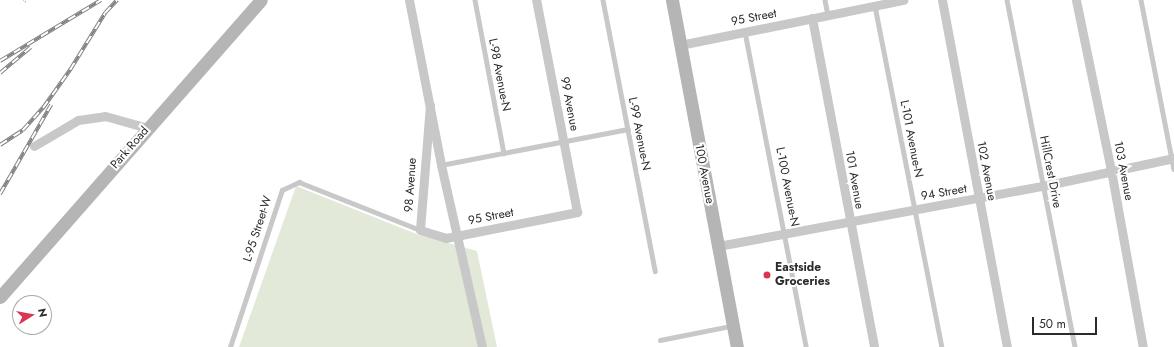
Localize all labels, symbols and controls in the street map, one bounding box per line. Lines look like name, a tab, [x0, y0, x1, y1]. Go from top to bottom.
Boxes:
street label: 95 Street	[730, 7, 778, 29]
street label: L-98 Avenue-N	[485, 37, 513, 113]
street label: 99 Avenue	[557, 76, 581, 132]
street label: L-99 Avenue-N	[625, 96, 653, 172]
street label: L-101 Avenue-N	[896, 99, 926, 179]
street label: Park Road	[108, 124, 152, 172]
street label: HillCrest Drive	[1036, 135, 1064, 209]
street label: 102 Avenue	[973, 140, 999, 202]
street label: 103 Avenue	[1110, 140, 1136, 202]
street label: 100 Avenue	[691, 143, 717, 205]
street label: L-100 Avenue-N	[772, 146, 802, 228]
street label: 101 Avenue	[842, 150, 866, 210]
street label: 98 Avenue	[402, 157, 420, 213]
street label: 94 Street	[920, 182, 968, 204]
street label: L-95 Street-W	[241, 194, 275, 264]
street label: 95 Street	[467, 206, 515, 228]
place label: Eastside Groceries	[775, 261, 830, 289]
marker: Eastside Groceries	[762, 270, 772, 280]
north arrow	[12, 295, 52, 335]
text: N	[34, 307, 51, 319]
scale bar	[1034, 309, 1099, 335]
text: 50 m	[1039, 315, 1066, 333]

